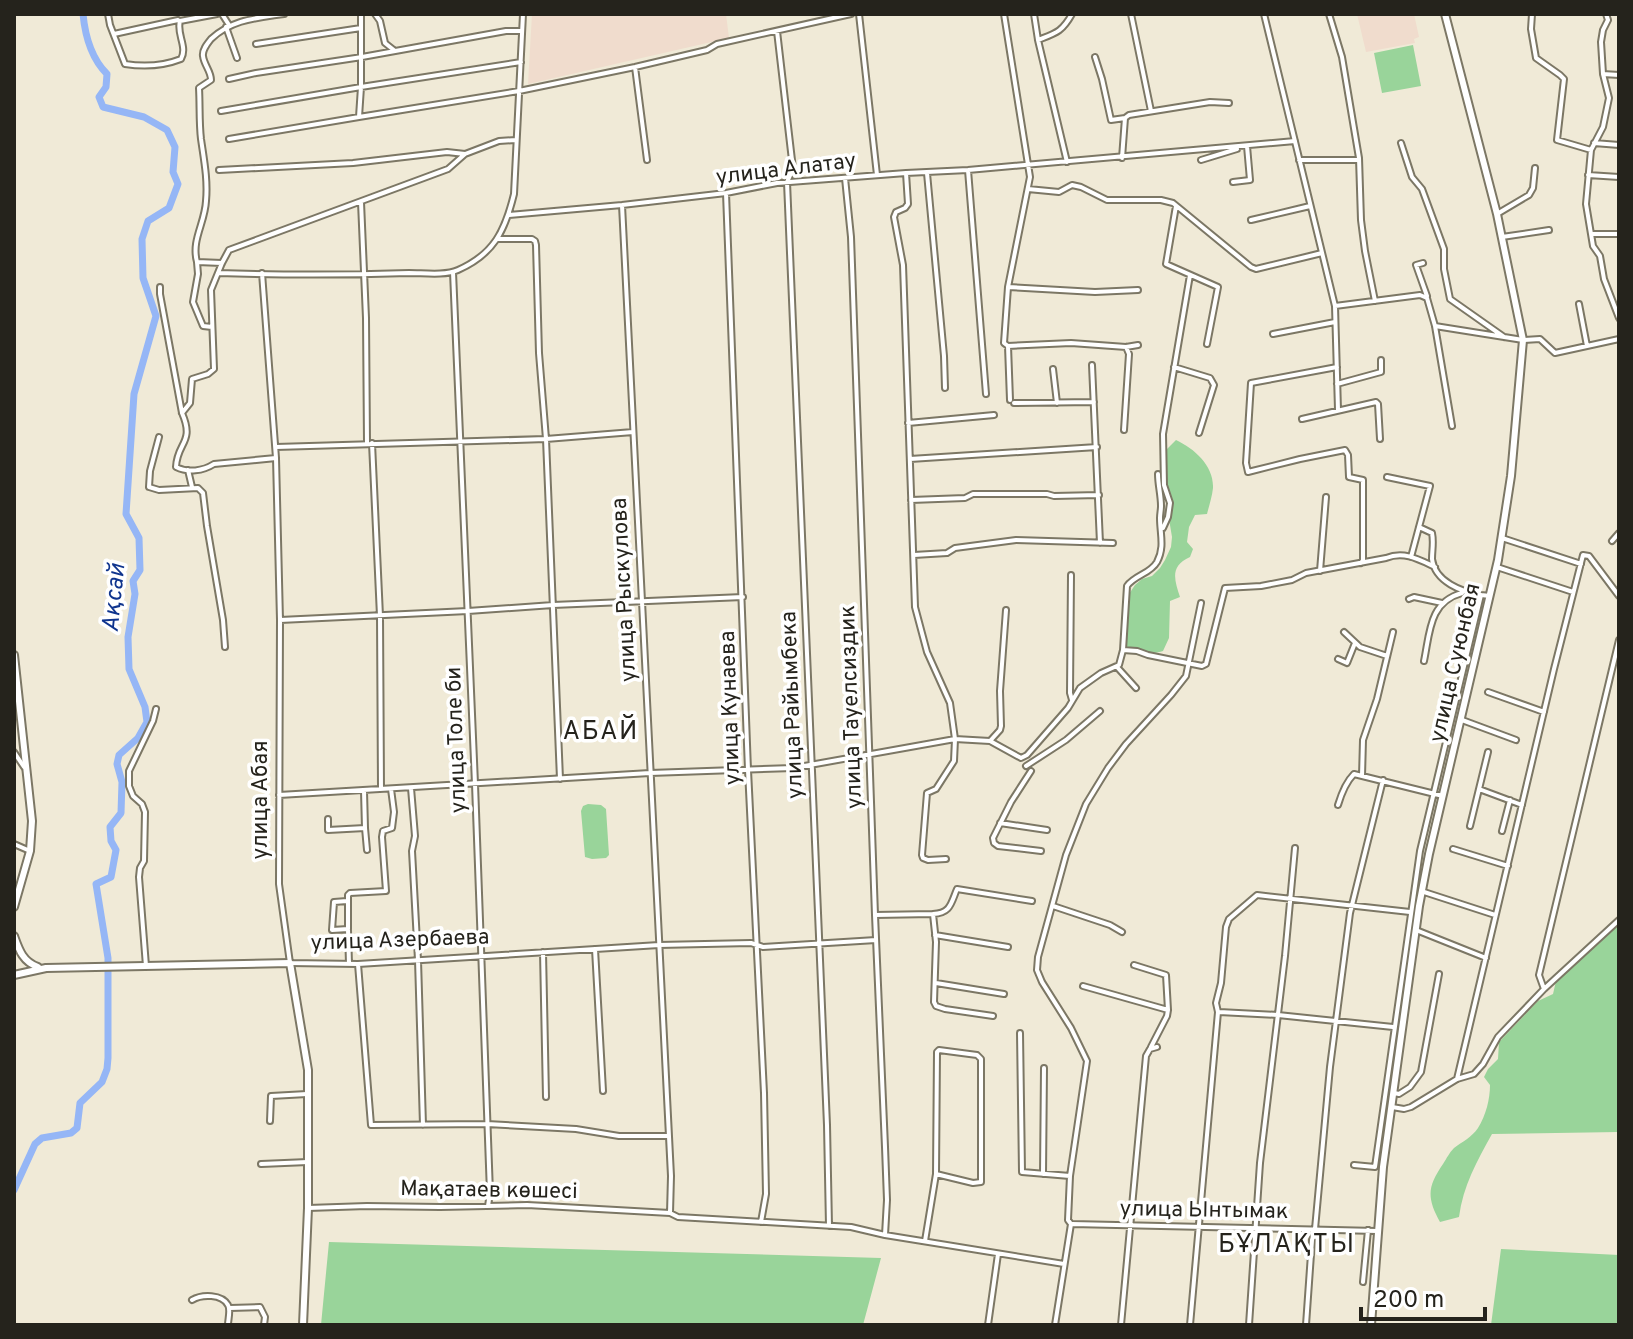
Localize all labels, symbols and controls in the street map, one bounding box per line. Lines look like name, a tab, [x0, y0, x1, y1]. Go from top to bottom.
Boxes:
street label: улица Алатау	[714, 148, 858, 192]
street label: улица Рыскулова	[607, 497, 643, 683]
water label: Ақсай	[97, 561, 134, 634]
street label: улица Суюнбая	[1425, 581, 1487, 745]
street label: улица Тауелсиздик	[835, 605, 869, 809]
street label: улица Райымбека	[776, 611, 810, 799]
street label: улица Кунаева	[715, 630, 747, 786]
street label: улица Толе би	[441, 666, 473, 814]
district label: АБАЙ	[563, 714, 639, 749]
street label: улица Абая	[248, 741, 275, 859]
street label: улица Азербаева	[310, 924, 490, 958]
street label: Мақатаев көшесі	[400, 1176, 578, 1206]
street label: улица Ынтымак	[1119, 1196, 1289, 1226]
district label: БҰЛАҚТЫ	[1218, 1229, 1356, 1262]
scale bar	[1361, 1271, 1485, 1321]
text: 200 m	[1373, 1286, 1444, 1316]

